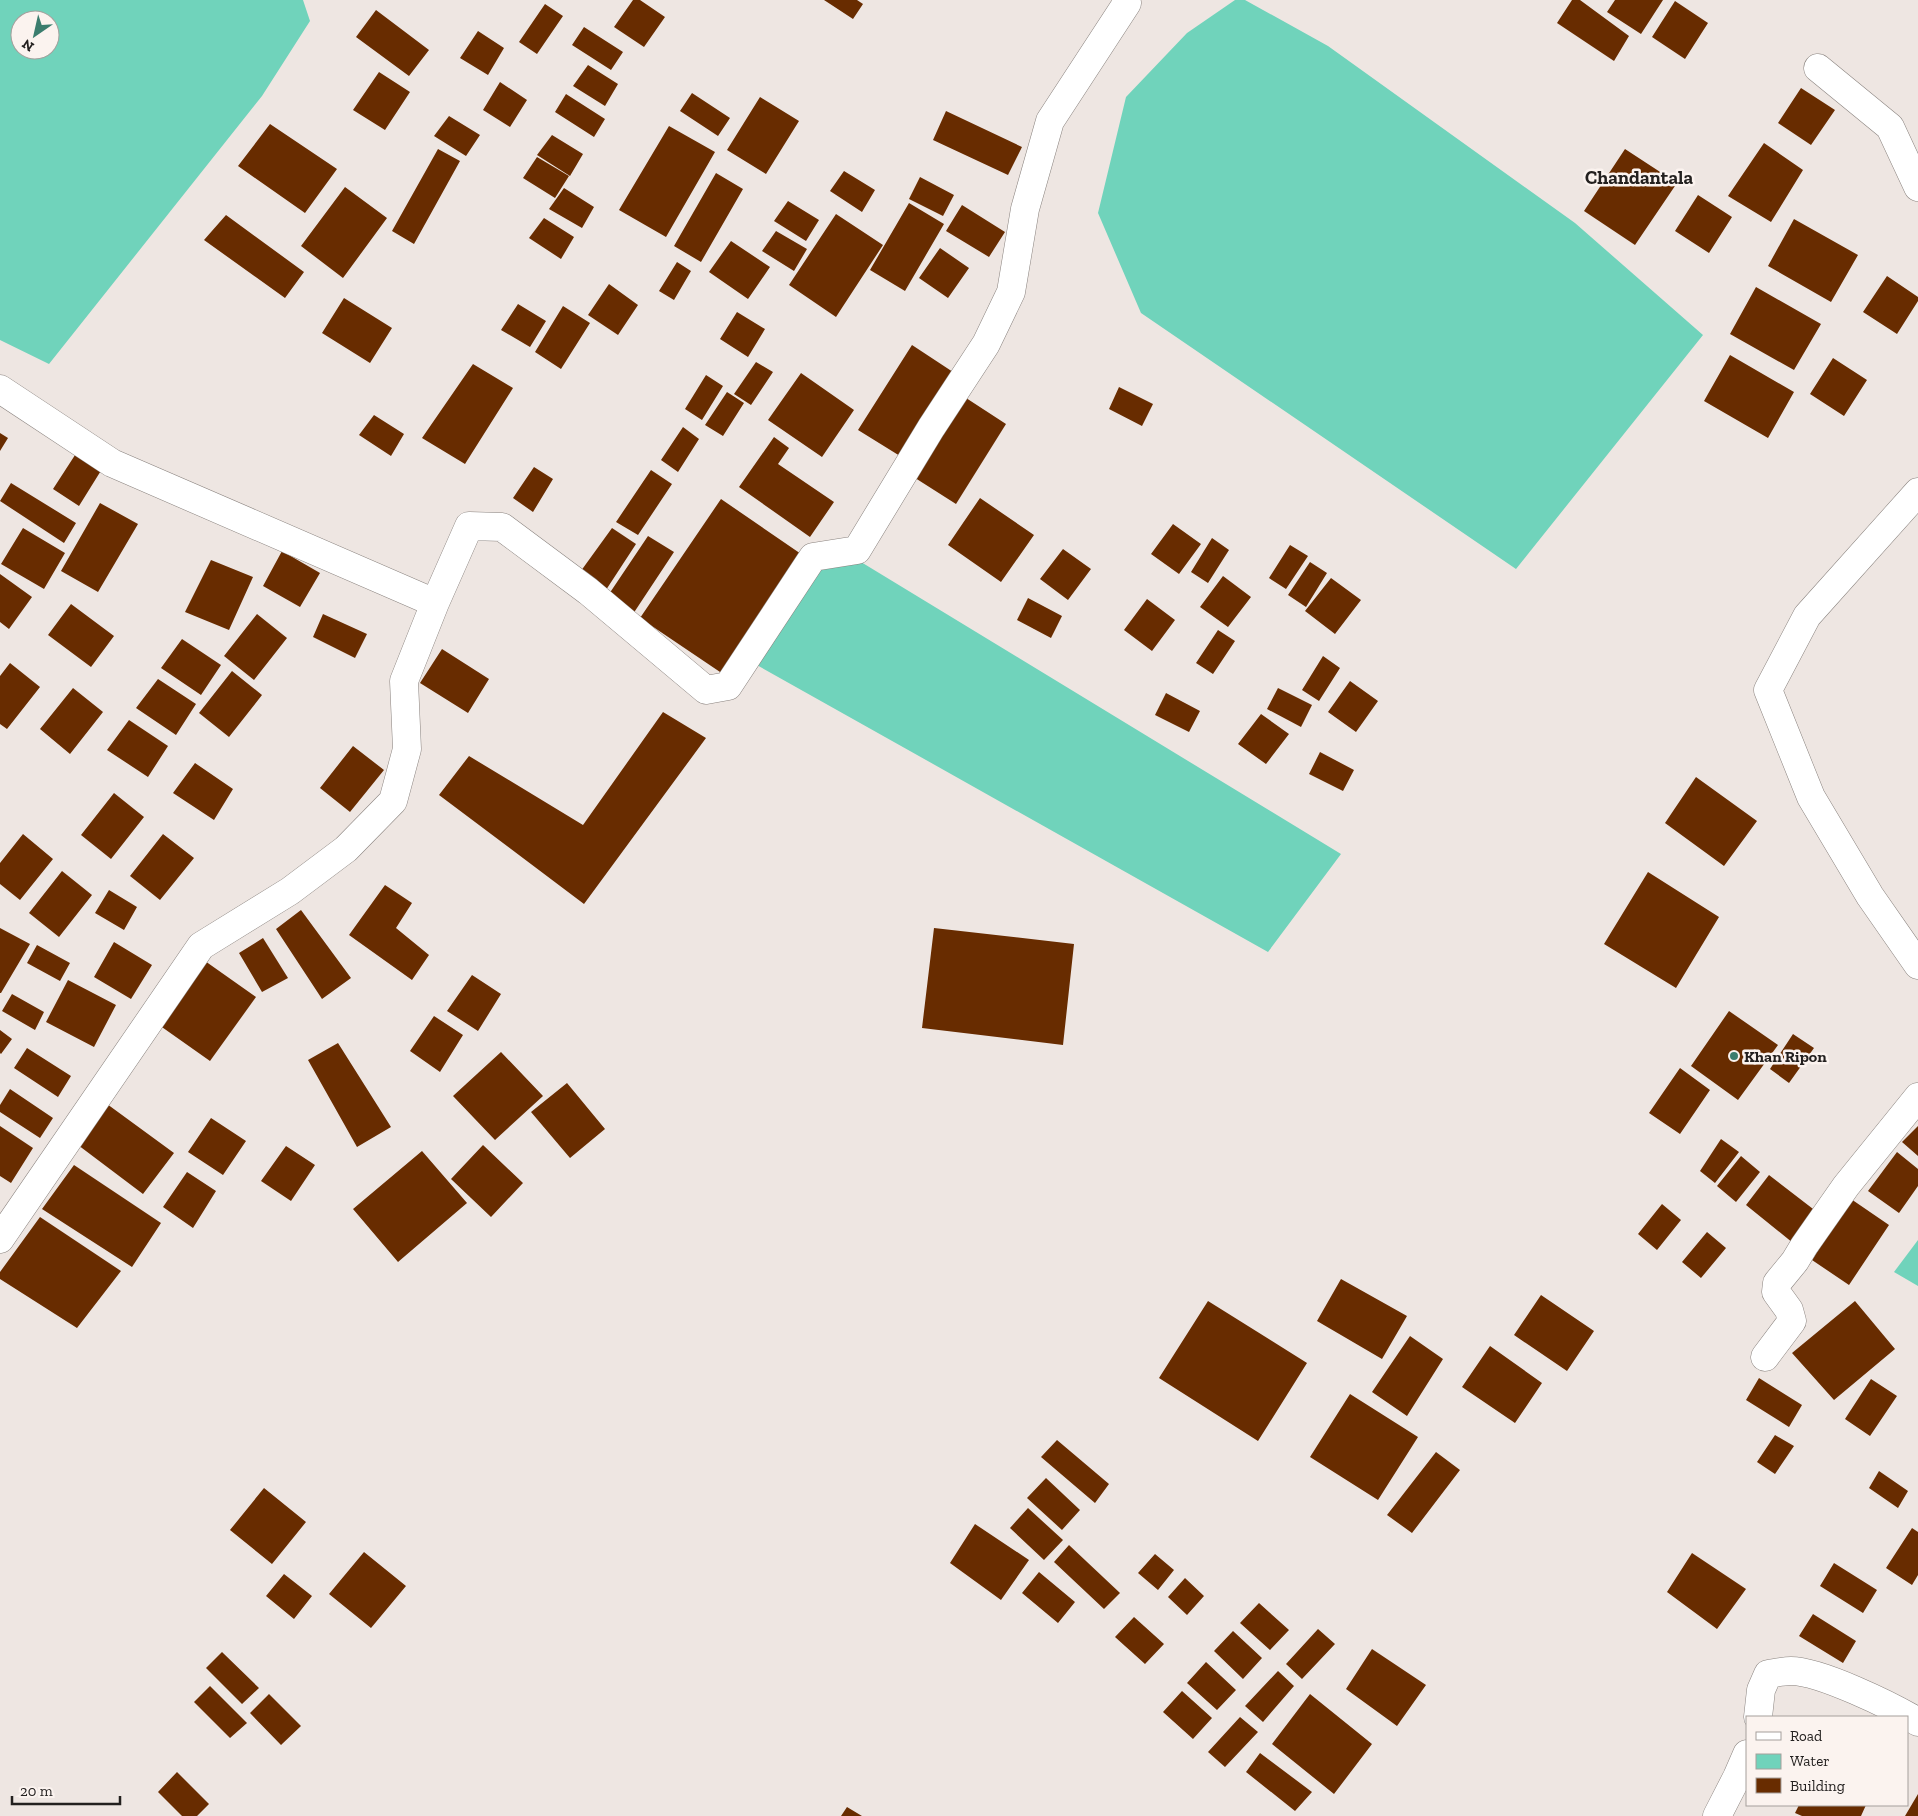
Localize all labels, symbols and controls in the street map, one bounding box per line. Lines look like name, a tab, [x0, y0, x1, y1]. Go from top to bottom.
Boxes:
north arrow	[10, 10, 60, 60]
text: N	[19, 35, 37, 55]
district label: Chandantala	[1585, 166, 1693, 189]
place label: Khan Ripon	[1744, 1047, 1827, 1066]
marker: Khan Ripon	[1728, 1050, 1740, 1062]
legend	[1746, 1716, 1908, 1806]
text: Road	[1790, 1727, 1823, 1745]
text: Water	[1790, 1752, 1830, 1770]
scale bar	[12, 1774, 120, 1806]
text: Building	[1790, 1777, 1845, 1795]
text: 20 m	[20, 1782, 53, 1800]

